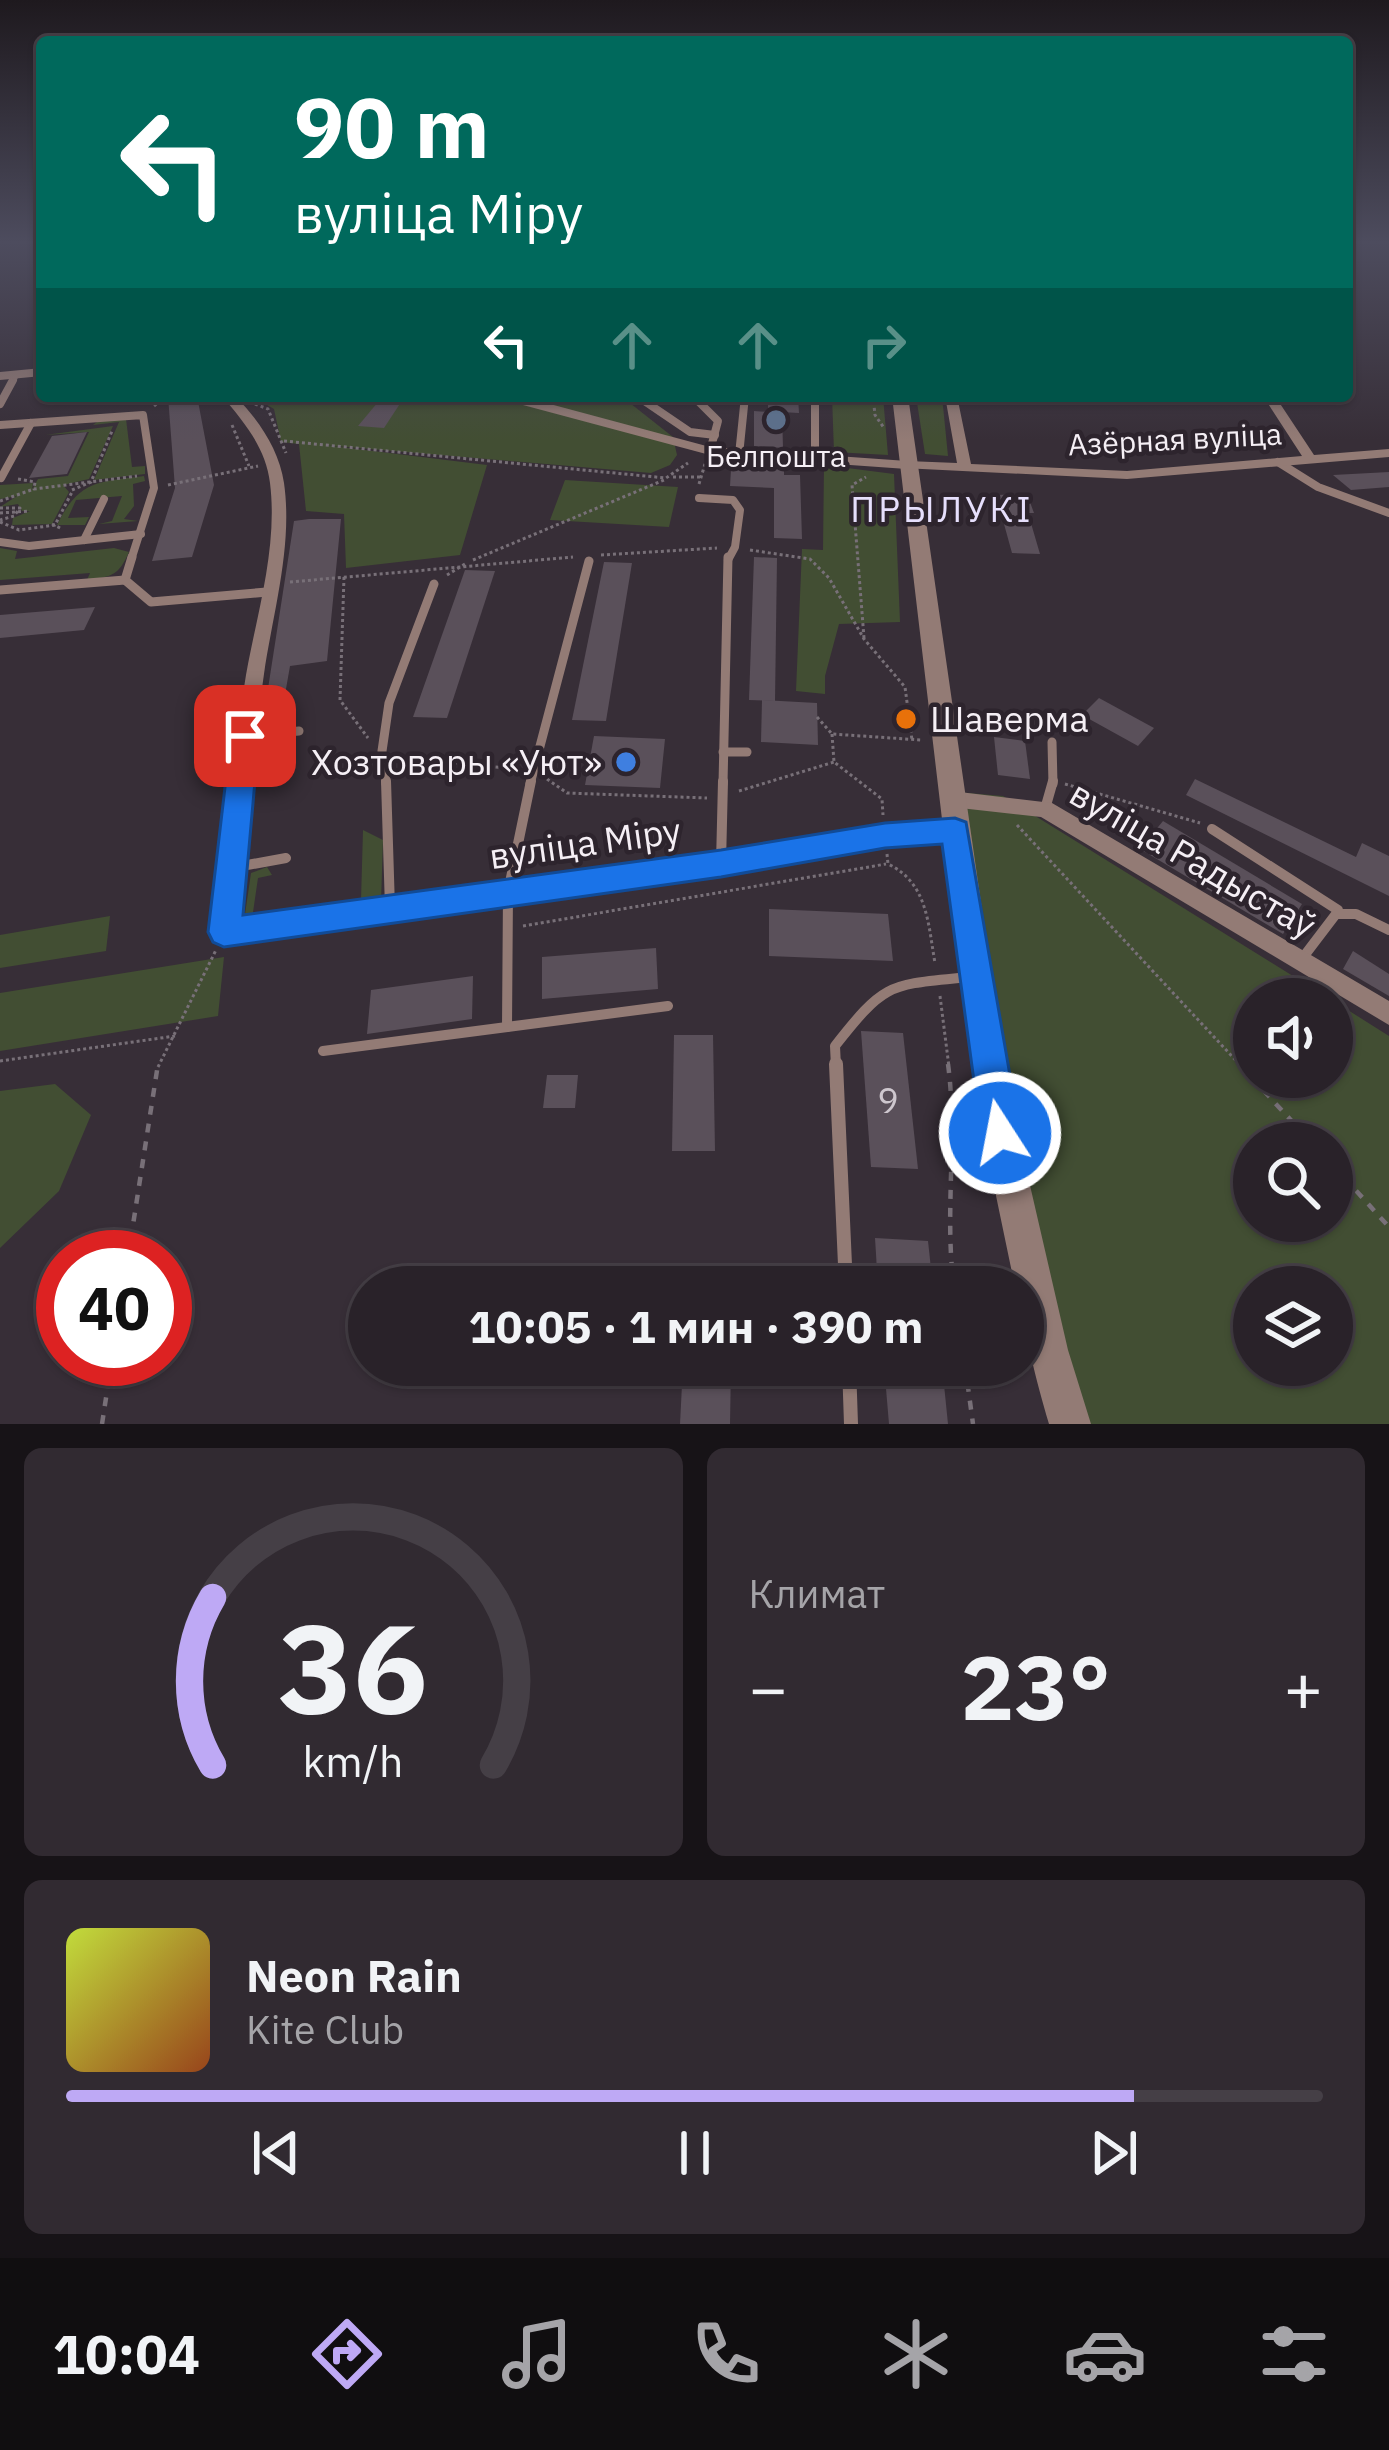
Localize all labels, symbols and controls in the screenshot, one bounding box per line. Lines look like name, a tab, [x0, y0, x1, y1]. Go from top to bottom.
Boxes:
text: 90 m	[294, 72, 490, 181]
icon: left	[96, 84, 252, 240]
text: вуліца Міру	[294, 178, 583, 248]
icon: left	[473, 312, 539, 378]
icon: ahead	[599, 312, 665, 378]
icon: ahead	[725, 312, 791, 378]
icon: right	[851, 312, 917, 378]
marker: Белпошта	[763, 407, 789, 433]
street label: Азёрная вуліца	[1067, 413, 1283, 464]
place label: Белпошта	[706, 436, 846, 475]
district label: ПРЫЛУКІ	[850, 485, 1034, 532]
pin	[194, 685, 296, 787]
place label: Шаверма	[930, 695, 1089, 742]
icon: arrive	[212, 703, 278, 769]
marker: Шаверма	[893, 706, 919, 732]
place label: Хозтовары «Уют»	[311, 738, 602, 785]
marker: Хозтовары «Уют»	[613, 749, 639, 775]
street label: вуліца Радыстаў	[1062, 769, 1325, 948]
street label: вуліца Міру	[486, 806, 684, 879]
map controls	[1233, 978, 1353, 1386]
button: sound	[1233, 978, 1353, 1098]
position arrow	[937, 1070, 1063, 1196]
house number: 9	[877, 1076, 899, 1123]
button: search	[1233, 1122, 1353, 1242]
speed limit sign: 40	[36, 1230, 192, 1386]
button: layers	[1233, 1266, 1353, 1386]
text: 10:05 · 1 мин · 390 m	[469, 1297, 923, 1355]
text: Климат	[749, 1568, 885, 1619]
text: 36	[278, 1586, 428, 1748]
text: 23°	[961, 1628, 1111, 1745]
text: −	[749, 1644, 788, 1730]
text: +	[1283, 1644, 1323, 1730]
text: km/h	[303, 1733, 404, 1789]
text: Neon Rain	[246, 1946, 462, 2004]
text: Kite Club	[246, 2004, 404, 2055]
icon: previous	[243, 2120, 309, 2186]
icon: pause	[662, 2120, 728, 2186]
icon: next	[1081, 2120, 1147, 2186]
icon: directions	[305, 2312, 389, 2396]
icon: music	[495, 2312, 579, 2396]
icon: phone	[684, 2312, 768, 2396]
icon: climate	[874, 2312, 958, 2396]
icon: car	[1063, 2312, 1147, 2396]
icon: filters	[1252, 2312, 1336, 2396]
text: 10:04	[53, 2319, 200, 2389]

